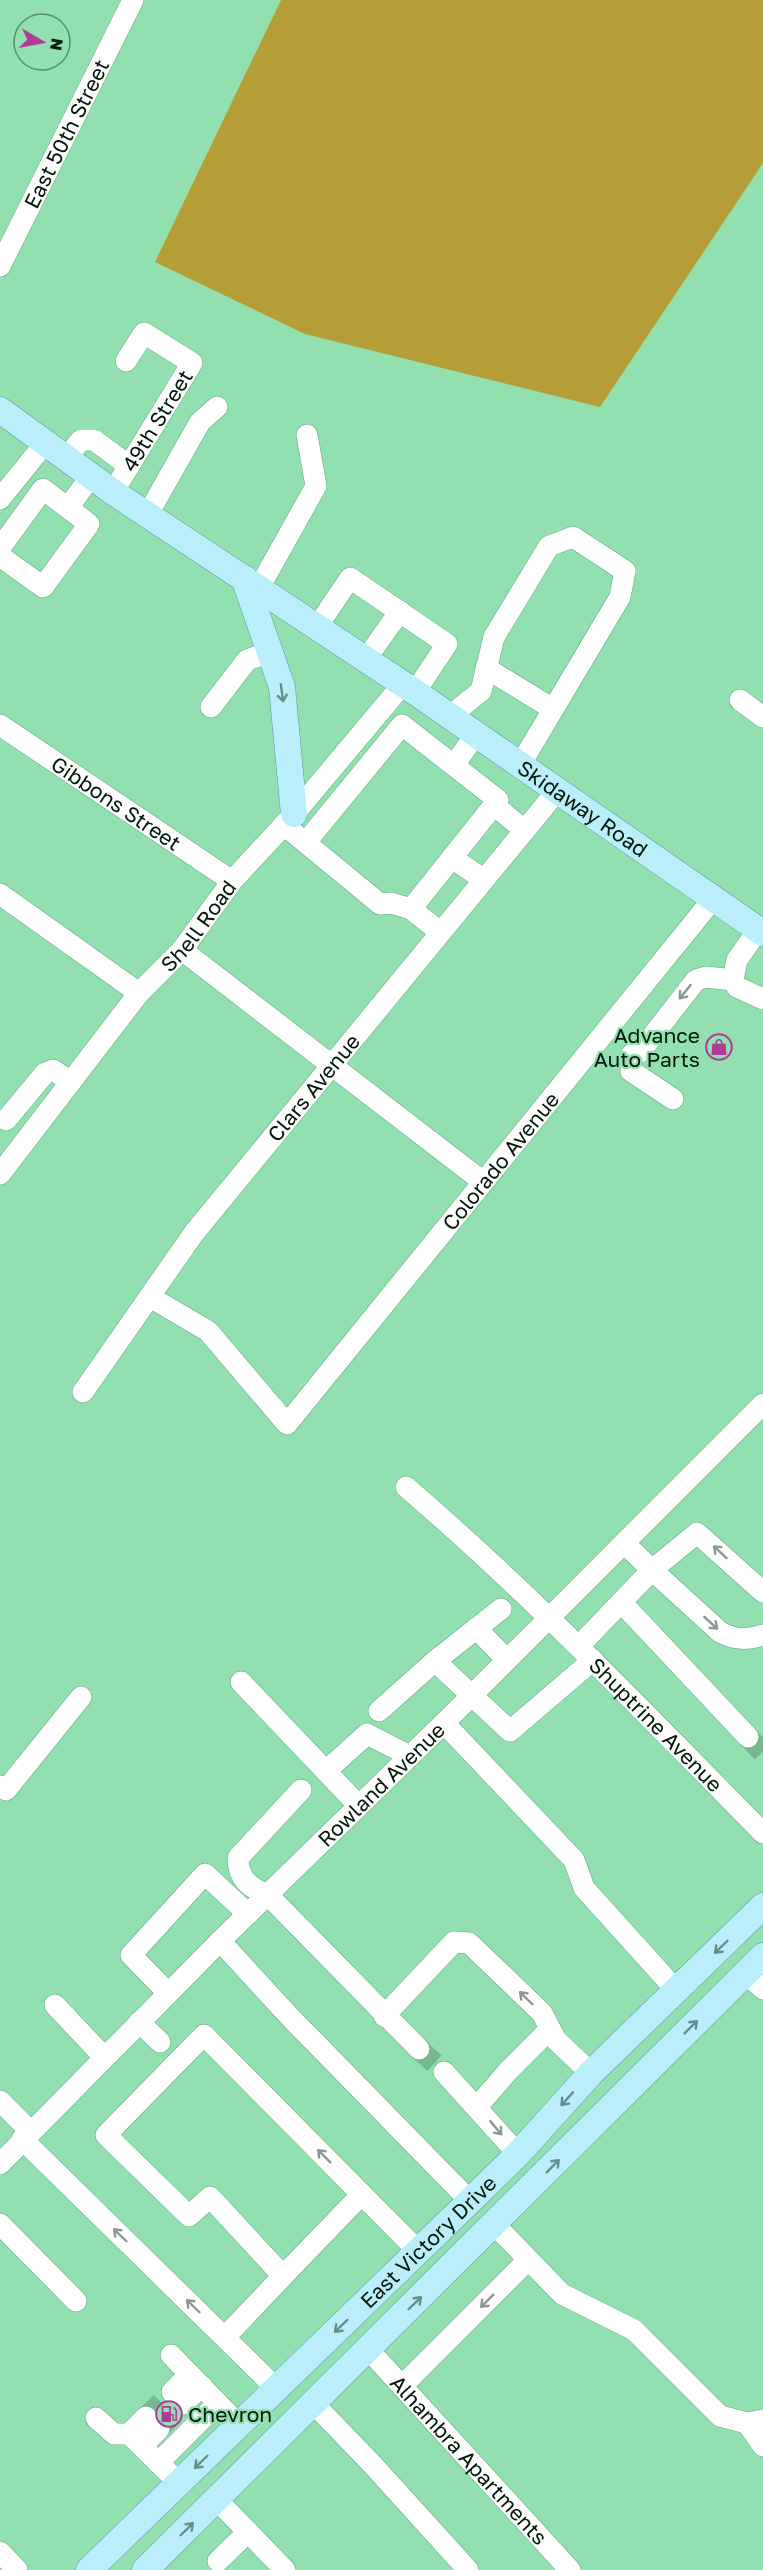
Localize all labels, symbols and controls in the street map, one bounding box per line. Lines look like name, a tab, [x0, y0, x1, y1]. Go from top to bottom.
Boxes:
north arrow	[12, 12, 72, 72]
text: N	[46, 37, 68, 52]
street label: East 50th Street	[18, 55, 114, 212]
street label: 49th Street	[116, 365, 198, 476]
one-way arrow	[277, 683, 288, 703]
street label: Gibbons Street	[47, 750, 186, 856]
street label: Skidaway Road	[513, 754, 653, 862]
street label: Shell Road	[155, 875, 241, 977]
one-way arrow	[679, 984, 692, 1000]
place label: Advance Auto Parts	[594, 1022, 700, 1072]
street label: Clars Avenue	[262, 1029, 365, 1147]
shop icon: Advance Auto Parts	[704, 1032, 734, 1062]
street label: Colorado Avenue	[437, 1086, 564, 1235]
one-way arrow	[713, 1545, 728, 1559]
one-way arrow	[703, 1616, 718, 1630]
street label: Shuptrine Avenue	[584, 1652, 728, 1797]
street label: Rowland Avenue	[312, 1717, 450, 1852]
one-way arrow	[713, 1939, 728, 1954]
one-way arrow	[519, 1990, 534, 2005]
one-way arrow	[683, 2020, 698, 2035]
one-way arrow	[561, 2091, 575, 2106]
one-way arrow	[489, 2120, 502, 2136]
one-way arrow	[317, 2149, 332, 2164]
one-way arrow	[546, 2158, 561, 2173]
street label: East Victory Drive	[355, 2170, 501, 2313]
one-way arrow	[113, 2228, 128, 2242]
one-way arrow	[479, 2294, 494, 2309]
one-way arrow	[407, 2296, 422, 2310]
one-way arrow	[186, 2299, 201, 2314]
one-way arrow	[334, 2319, 349, 2334]
street label: Alhambra Apartments	[385, 2369, 553, 2550]
fuel station icon: Chevron	[154, 2399, 184, 2429]
place label: Chevron	[188, 2401, 272, 2427]
one-way arrow	[193, 2454, 208, 2469]
one-way arrow	[179, 2522, 194, 2536]

